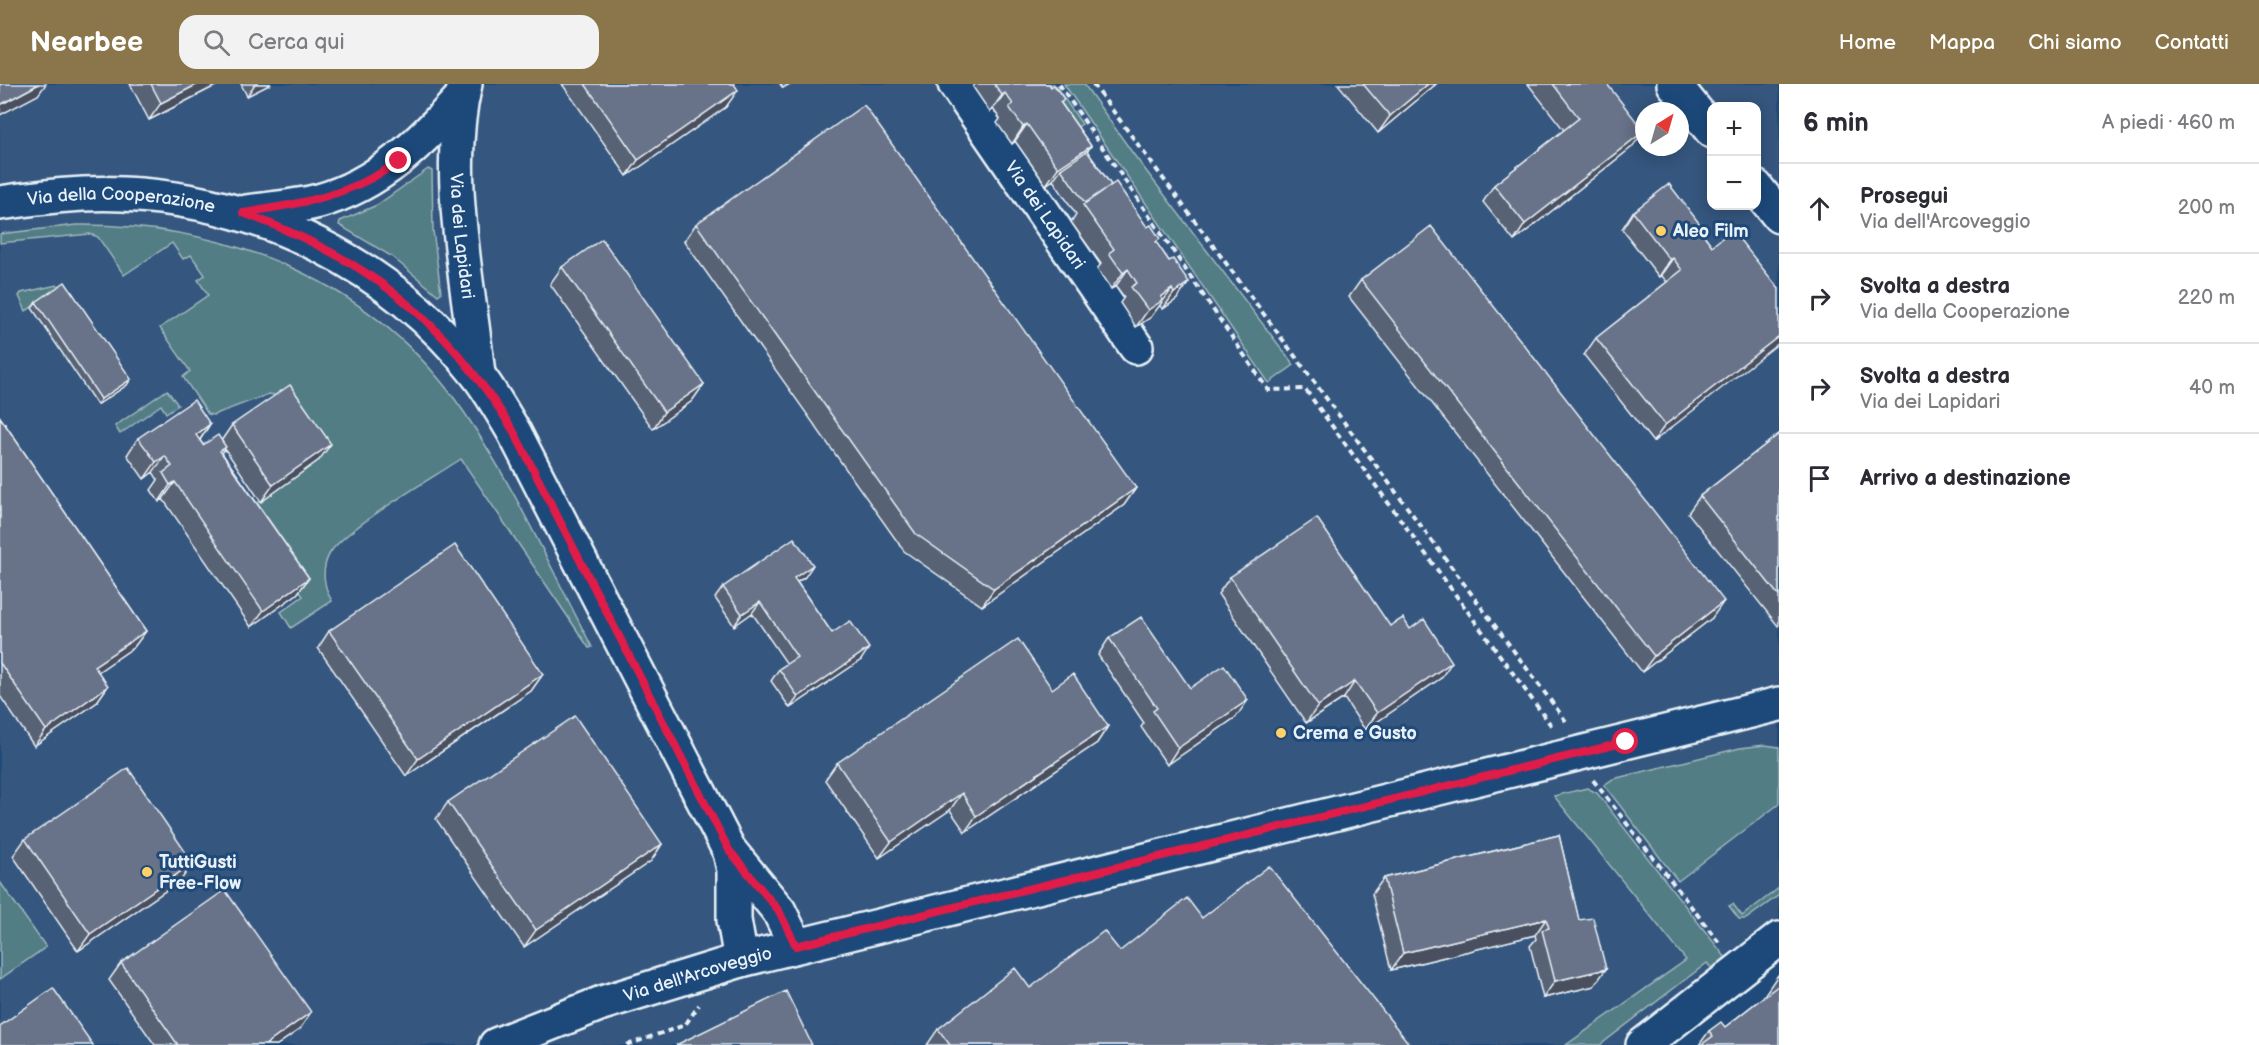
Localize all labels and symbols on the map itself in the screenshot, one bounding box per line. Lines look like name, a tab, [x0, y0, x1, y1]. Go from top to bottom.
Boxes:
north arrow	[1635, 102, 1689, 156]
route end	[385, 147, 411, 173]
street label: Via dei Lapidari	[1000, 157, 1089, 273]
street label: Via dei Lapidari	[445, 173, 478, 300]
street label: Via della Cooperazione	[26, 184, 218, 218]
place label: Aleo Film	[1672, 221, 1749, 242]
marker: Aleo Film	[1654, 224, 1668, 238]
place label: Crema e Gusto	[1293, 723, 1417, 744]
marker: Crema e Gusto	[1274, 726, 1288, 740]
route start	[1612, 728, 1638, 754]
place label: TuttiGusti Free-Flow	[159, 852, 241, 894]
marker: TuttiGusti Free-Flow	[140, 865, 154, 879]
street label: Via dell'Arcoveggio	[621, 943, 774, 1007]

